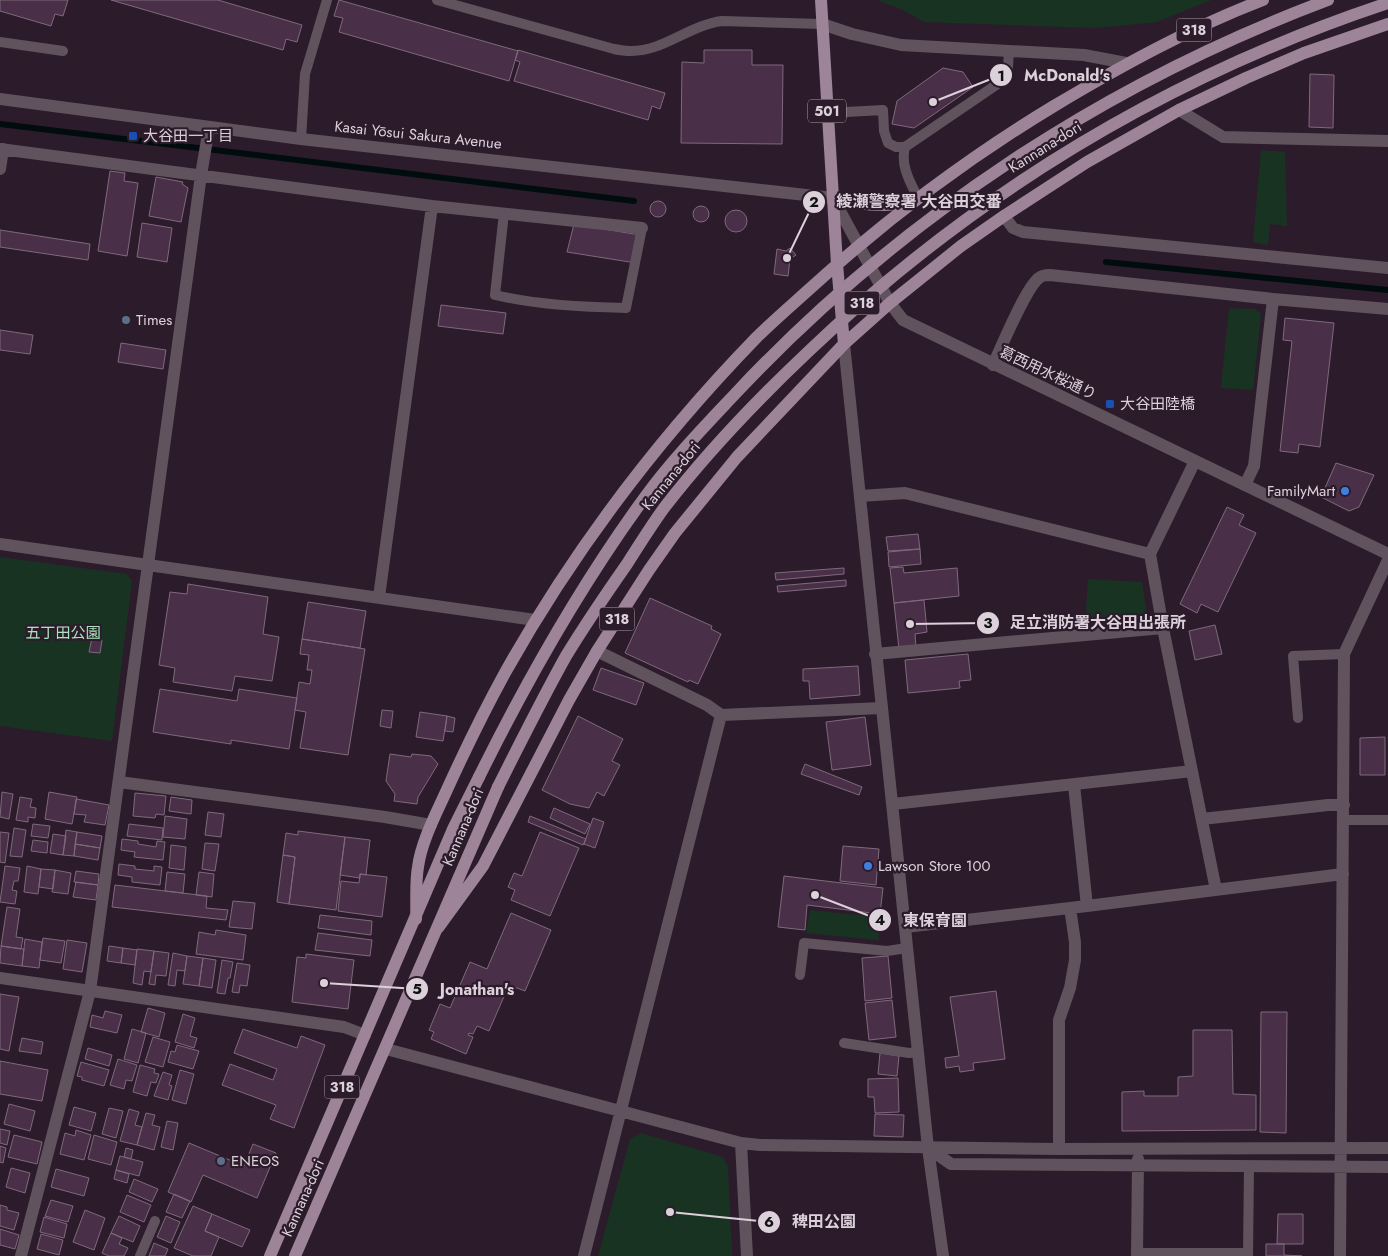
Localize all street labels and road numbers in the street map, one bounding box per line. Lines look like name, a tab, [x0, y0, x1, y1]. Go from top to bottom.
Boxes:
road number: 318	[1176, 18, 1212, 42]
road number: 501	[808, 100, 846, 122]
street label: Kasai Yōsui Sakura Avenue	[333, 115, 503, 155]
street label: Kannana-dori	[1004, 116, 1086, 178]
road number: 318	[844, 292, 880, 314]
street label: 葛西用水桜通り	[996, 341, 1100, 405]
street label: Kannana-dori	[636, 437, 706, 515]
road number: 318	[600, 608, 634, 630]
street label: Kannana-dori	[437, 785, 489, 869]
road number: 318	[324, 1076, 360, 1098]
street label: Kannana-dori	[276, 1156, 330, 1240]

